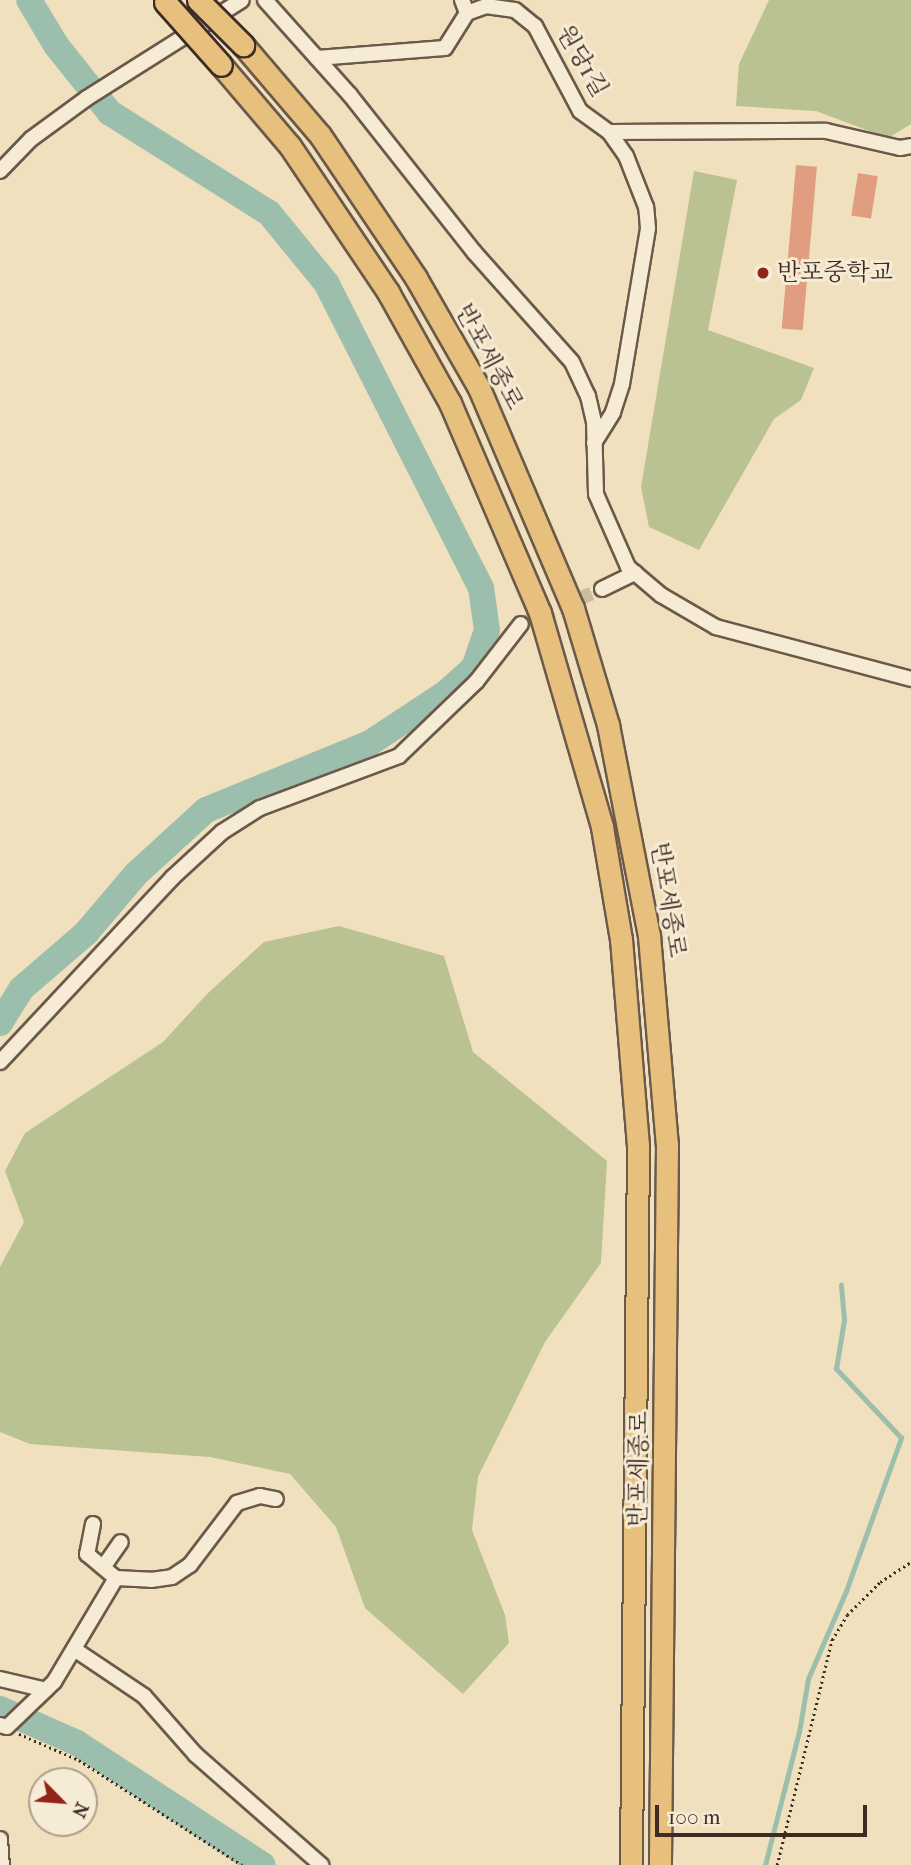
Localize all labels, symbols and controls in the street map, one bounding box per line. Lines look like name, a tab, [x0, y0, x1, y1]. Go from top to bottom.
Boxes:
street label: 원당1길	[550, 20, 614, 102]
place label: 반포중학교	[777, 259, 893, 287]
marker: 반포중학교	[755, 265, 771, 281]
street label: 반포세종로	[449, 299, 529, 415]
street label: 반포세종로	[645, 841, 691, 959]
street label: 반포세종로	[624, 1411, 654, 1527]
north arrow	[28, 1767, 98, 1837]
scale bar	[659, 1792, 871, 1836]
text: N	[67, 1799, 93, 1821]
text: 100 m	[668, 1805, 721, 1829]

